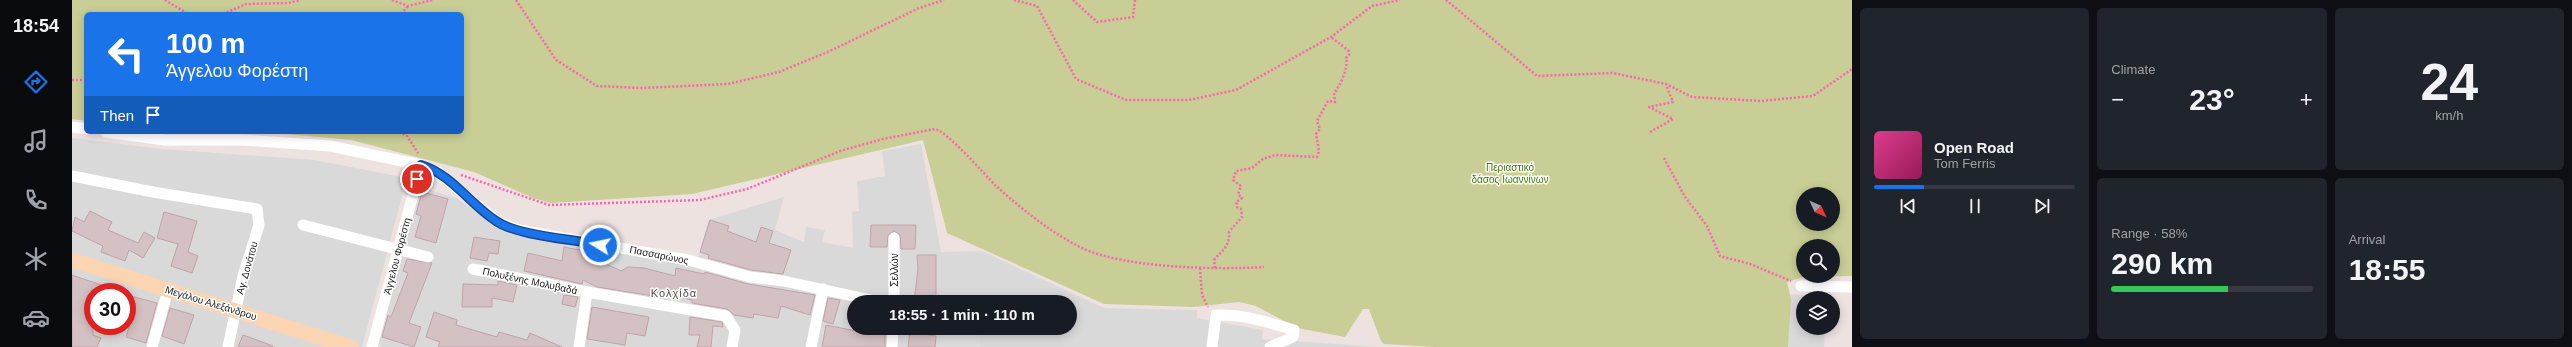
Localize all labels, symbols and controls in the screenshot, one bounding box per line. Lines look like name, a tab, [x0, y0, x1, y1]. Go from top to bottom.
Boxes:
text: 18:54	[13, 16, 59, 36]
icon: left	[100, 28, 152, 80]
text: 100 m	[166, 28, 245, 59]
text: 24	[2420, 53, 2478, 111]
text: Άγγελου Φορέστη	[166, 61, 308, 81]
text: Climate	[2111, 62, 2155, 77]
icon: directions	[22, 68, 50, 96]
text: 23°	[2189, 83, 2235, 116]
text: −	[2111, 87, 2124, 112]
text: +	[2300, 87, 2313, 112]
icon: arrive	[142, 104, 164, 126]
text: Then	[100, 107, 134, 124]
text: km/h	[2435, 108, 2463, 123]
icon: music	[22, 127, 50, 155]
text: Open Road	[1934, 139, 2014, 156]
text: Tom Ferris	[1934, 156, 1995, 171]
pin	[400, 162, 434, 196]
park label: Περιαστικό δάσος Ιωαννίνων	[1471, 162, 1549, 185]
icon: arrive	[406, 168, 428, 190]
icon: phone	[22, 186, 50, 214]
north arrow	[1796, 187, 1840, 231]
map controls	[1796, 187, 1840, 335]
icon: previous	[1897, 195, 1919, 217]
icon: pause	[1964, 195, 1986, 217]
icon: next	[2031, 195, 2053, 217]
street label: Άγγελου Φορέστη	[381, 216, 413, 296]
position arrow	[579, 224, 621, 266]
text: Range · 58%	[2111, 226, 2187, 241]
text: Arrival	[2349, 232, 2386, 247]
button: search	[1796, 239, 1840, 283]
street label: Αγ. Δονάτου	[234, 240, 260, 296]
street label: Πασσαρώνος	[628, 244, 690, 266]
icon: climate	[22, 245, 50, 273]
text: 290 km	[2111, 247, 2213, 280]
street label: Σελλών	[889, 253, 900, 287]
text: 18:55	[2349, 253, 2425, 286]
street label: Πολυξένης Μολυβαδά	[481, 266, 579, 297]
speed limit sign: 30	[84, 283, 136, 335]
street label: Μεγάλου Αλεξάνδρου	[164, 284, 258, 323]
district label: Κολχίδα	[651, 287, 697, 299]
button: layers	[1796, 291, 1840, 335]
icon: car	[22, 304, 50, 332]
text: 18:55 · 1 min · 110 m	[889, 306, 1035, 323]

